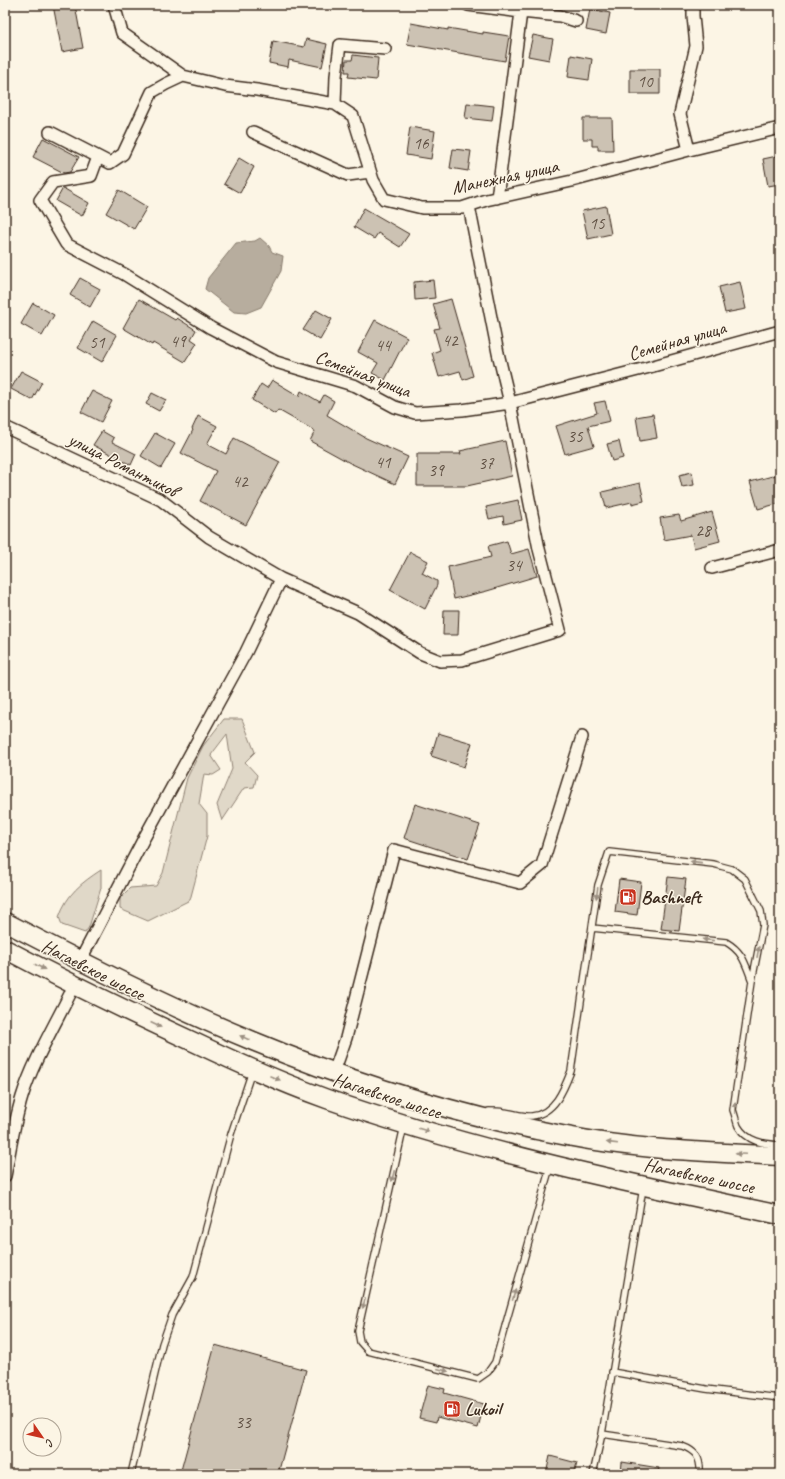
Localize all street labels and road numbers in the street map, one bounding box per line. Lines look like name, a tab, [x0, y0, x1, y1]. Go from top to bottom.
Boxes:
street label: Манежная улица	[450, 154, 562, 200]
street label: Семейная улица	[625, 315, 730, 366]
street label: Семейная улица	[312, 345, 415, 404]
street label: улица Романтиков	[64, 427, 185, 505]
street label: Нагаевское шоссе	[38, 934, 150, 1007]
street label: Нагаевское шоссе	[330, 1067, 446, 1125]
street label: Нагаевское шоссе	[642, 1153, 758, 1200]

